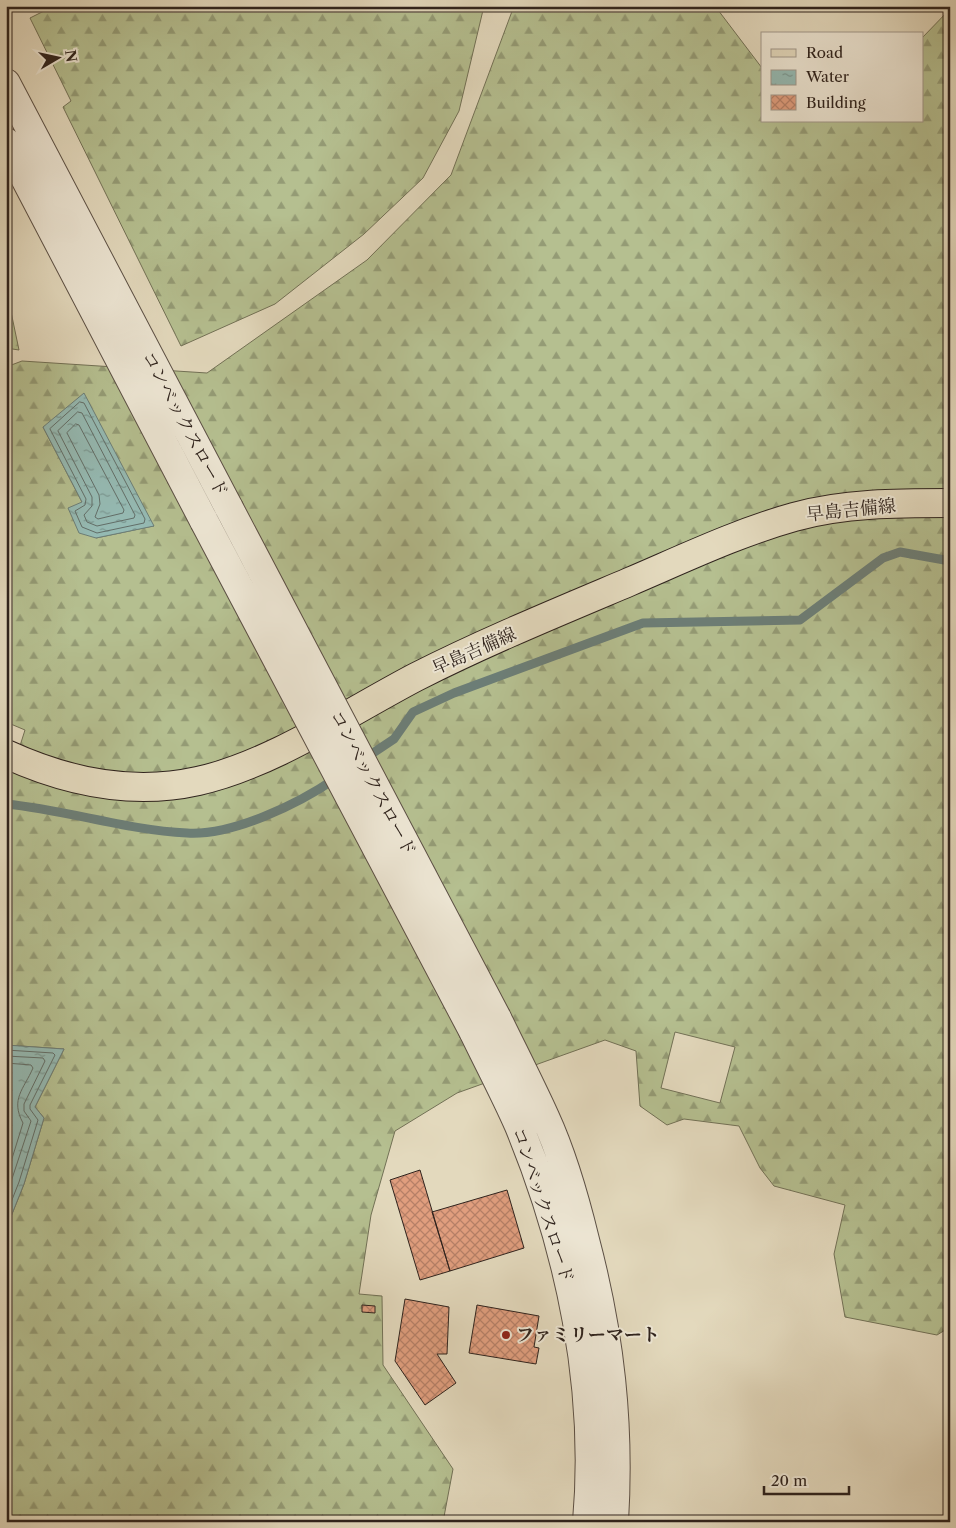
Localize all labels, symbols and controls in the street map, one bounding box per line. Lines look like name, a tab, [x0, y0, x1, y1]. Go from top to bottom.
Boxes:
north arrow	[32, 32, 82, 82]
legend	[761, 32, 924, 122]
text: Road	[806, 43, 843, 62]
text: N	[61, 49, 81, 63]
text: Water	[805, 67, 850, 86]
text: Building	[806, 93, 866, 112]
street label: コンベックスロード	[137, 347, 233, 501]
street label: 早島吉備線	[805, 494, 897, 526]
street label: 早島吉備線	[428, 623, 520, 679]
street label: コンベックスロード	[325, 706, 421, 860]
street label: コンベックスロード	[508, 1125, 578, 1285]
place label: ファミリーマート	[516, 1324, 660, 1346]
marker: ファミリーマート	[500, 1329, 512, 1341]
scale bar	[764, 1463, 848, 1495]
text: 20 m	[771, 1471, 807, 1490]

